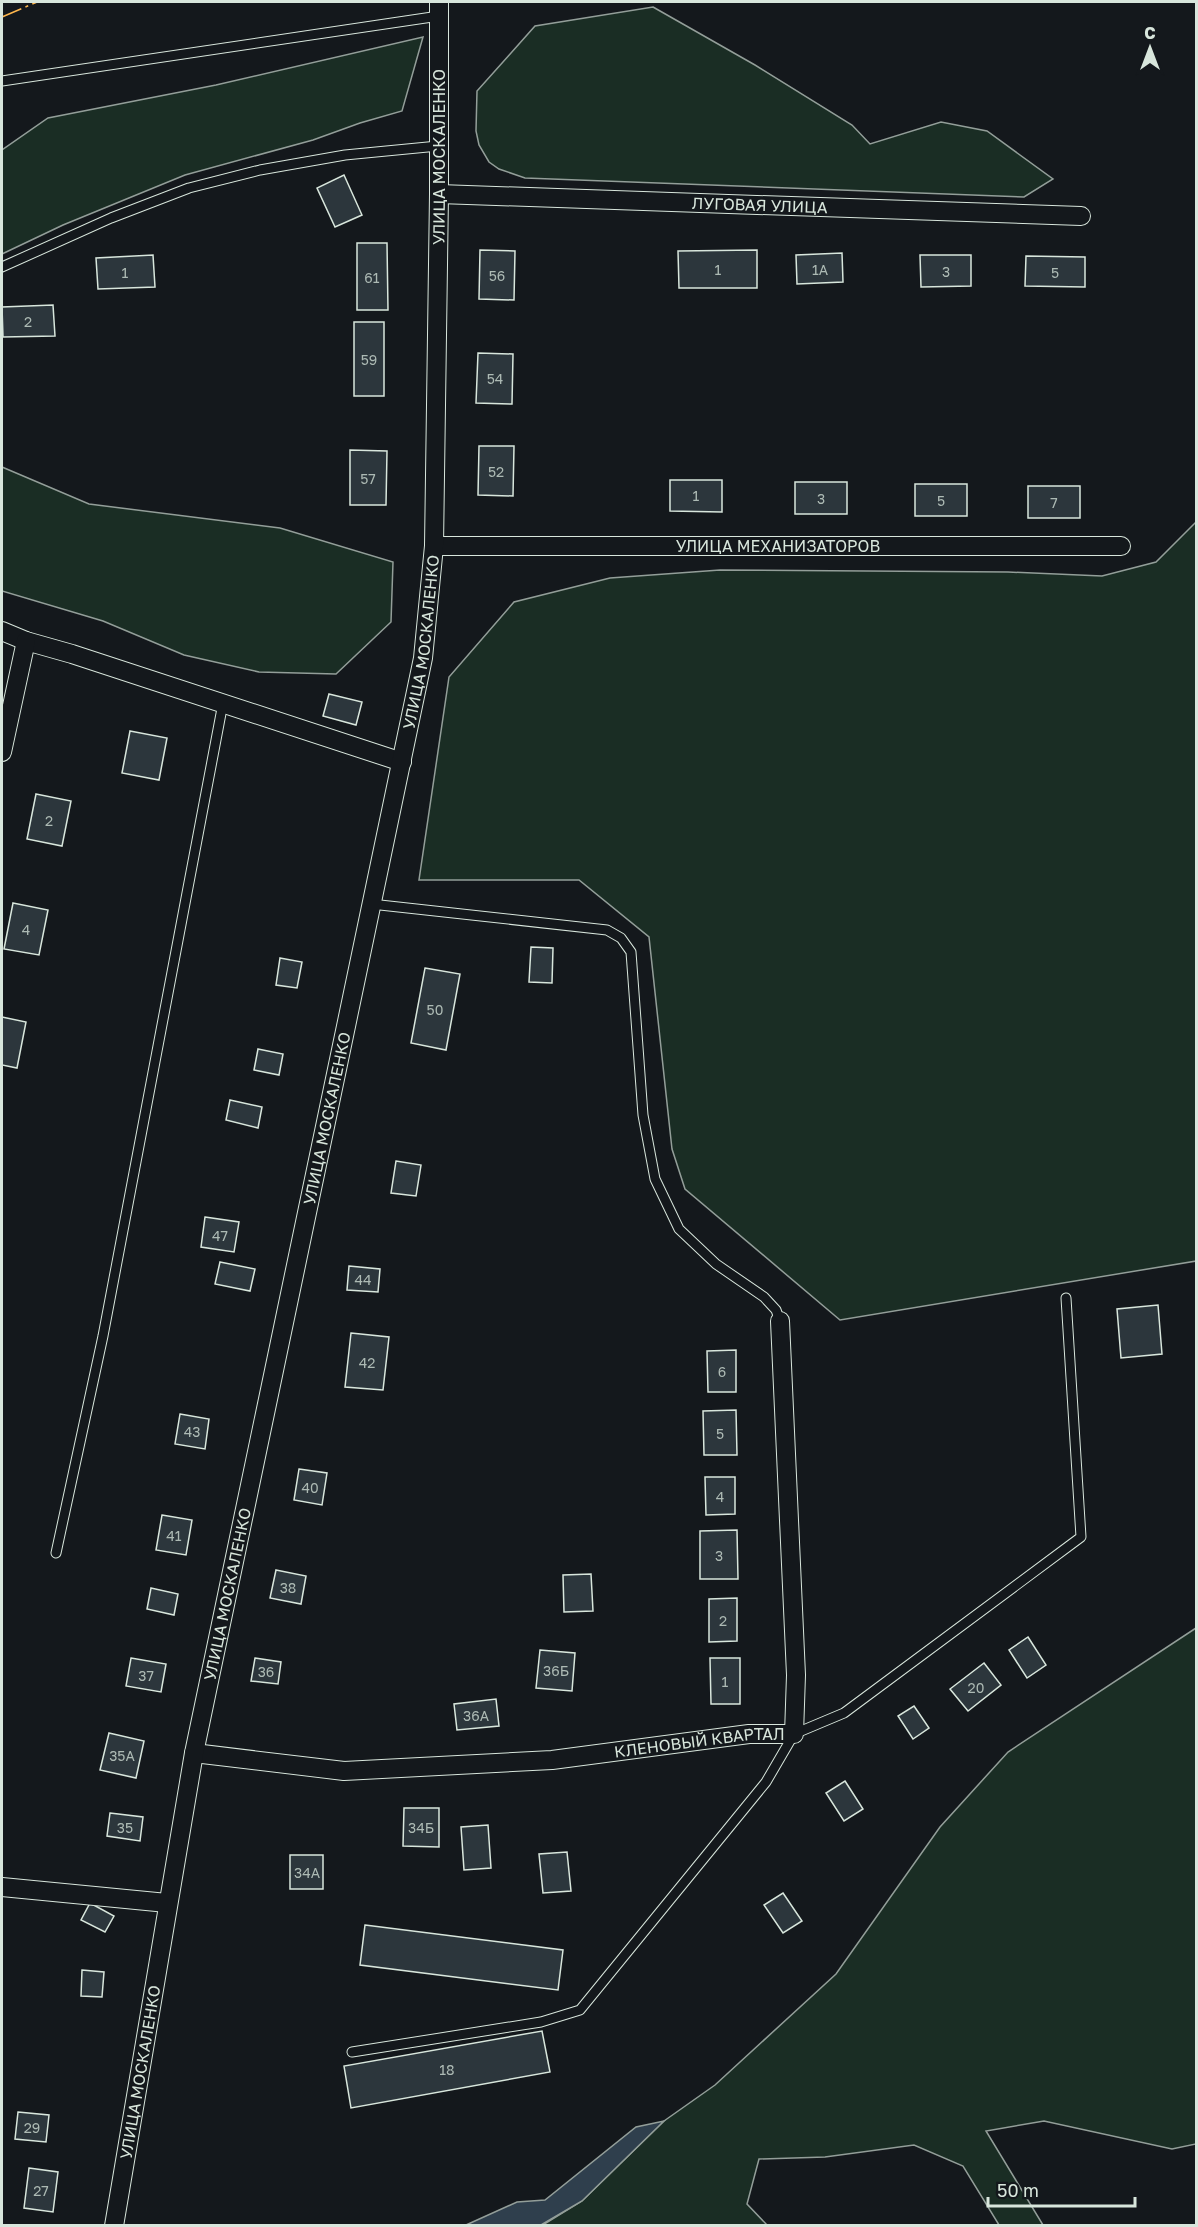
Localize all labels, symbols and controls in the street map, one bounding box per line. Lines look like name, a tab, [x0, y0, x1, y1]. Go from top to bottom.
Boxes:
north arrow	[1120, 18, 1180, 78]
text: С	[1144, 23, 1156, 43]
street label: УЛИЦА МОСКАЛЕНКО	[428, 69, 449, 245]
street label: ЛУГОВАЯ УЛИЦА	[692, 193, 828, 217]
house number: 1	[715, 261, 722, 278]
house number: 1А	[812, 261, 829, 278]
house number: 3	[942, 263, 950, 280]
house number: 1	[122, 264, 129, 281]
house number: 5	[1051, 264, 1059, 281]
house number: 56	[489, 267, 505, 284]
house number: 61	[364, 269, 380, 286]
house number: 2	[24, 313, 32, 330]
house number: 59	[361, 351, 377, 368]
house number: 54	[487, 370, 503, 387]
house number: 52	[488, 463, 504, 480]
house number: 57	[360, 470, 376, 487]
house number: 1	[693, 487, 700, 504]
house number: 3	[817, 490, 825, 507]
house number: 5	[937, 492, 945, 509]
house number: 7	[1050, 494, 1058, 511]
street label: УЛИЦА МЕХАНИЗАТОРОВ	[676, 536, 880, 556]
street label: УЛИЦА МОСКАЛЕНКО	[398, 554, 443, 731]
house number: 2	[45, 812, 53, 829]
house number: 4	[22, 921, 30, 938]
house number: 50	[427, 1001, 443, 1018]
street label: УЛИЦА МОСКАЛЕНКО	[299, 1030, 355, 1207]
house number: 47	[212, 1227, 228, 1244]
house number: 44	[354, 1271, 372, 1288]
house number: 42	[359, 1354, 375, 1371]
house number: 6	[718, 1363, 726, 1380]
house number: 43	[184, 1423, 200, 1440]
house number: 5	[716, 1425, 724, 1442]
house number: 40	[301, 1479, 319, 1496]
house number: 4	[716, 1488, 724, 1505]
street label: УЛИЦА МОСКАЛЕНКО	[199, 1506, 255, 1682]
house number: 41	[166, 1527, 182, 1544]
house number: 3	[715, 1547, 723, 1564]
house number: 38	[280, 1579, 296, 1596]
house number: 2	[719, 1612, 727, 1629]
house number: 36Б	[543, 1662, 569, 1679]
house number: 36	[258, 1663, 274, 1680]
house number: 37	[138, 1667, 154, 1684]
house number: 1	[722, 1673, 729, 1690]
house number: 20	[968, 1679, 984, 1696]
house number: 36А	[463, 1707, 490, 1724]
street label: КЛЕНОВЫЙ КВАРТАЛ	[613, 1723, 785, 1762]
house number: 35А	[109, 1747, 135, 1764]
house number: 35	[117, 1819, 133, 1836]
house number: 34Б	[408, 1819, 434, 1836]
house number: 34А	[294, 1864, 321, 1881]
street label: УЛИЦА МОСКАЛЕНКО	[115, 1984, 165, 2161]
house number: 18	[439, 2061, 455, 2078]
house number: 29	[24, 2119, 40, 2136]
scale bar	[988, 2170, 1135, 2208]
text: 50 m	[997, 2179, 1039, 2201]
house number: 27	[33, 2182, 49, 2199]

